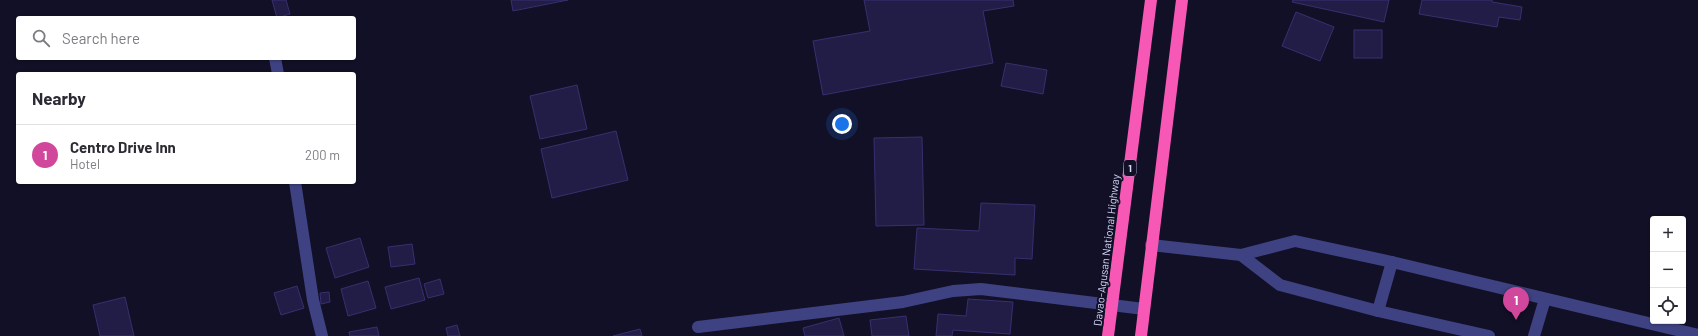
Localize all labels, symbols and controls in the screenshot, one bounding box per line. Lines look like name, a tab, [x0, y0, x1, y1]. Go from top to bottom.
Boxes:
search box	[16, 16, 356, 60]
icon: search	[30, 27, 52, 49]
text: Search here	[62, 29, 140, 47]
text: Nearby	[32, 88, 86, 108]
your location	[832, 114, 852, 134]
text: Centro Drive Inn	[70, 138, 176, 156]
text: 1	[43, 147, 47, 163]
text: 200 m	[305, 147, 340, 163]
text: Hotel	[70, 156, 100, 172]
road number: 1	[1124, 160, 1136, 176]
street label: Davao-Agusan National Highway	[1090, 173, 1122, 327]
map controls	[1650, 216, 1686, 324]
button: +	[1650, 216, 1686, 252]
button: −	[1650, 252, 1686, 288]
pin: 1	[1503, 287, 1529, 320]
button: locate	[1650, 288, 1686, 324]

